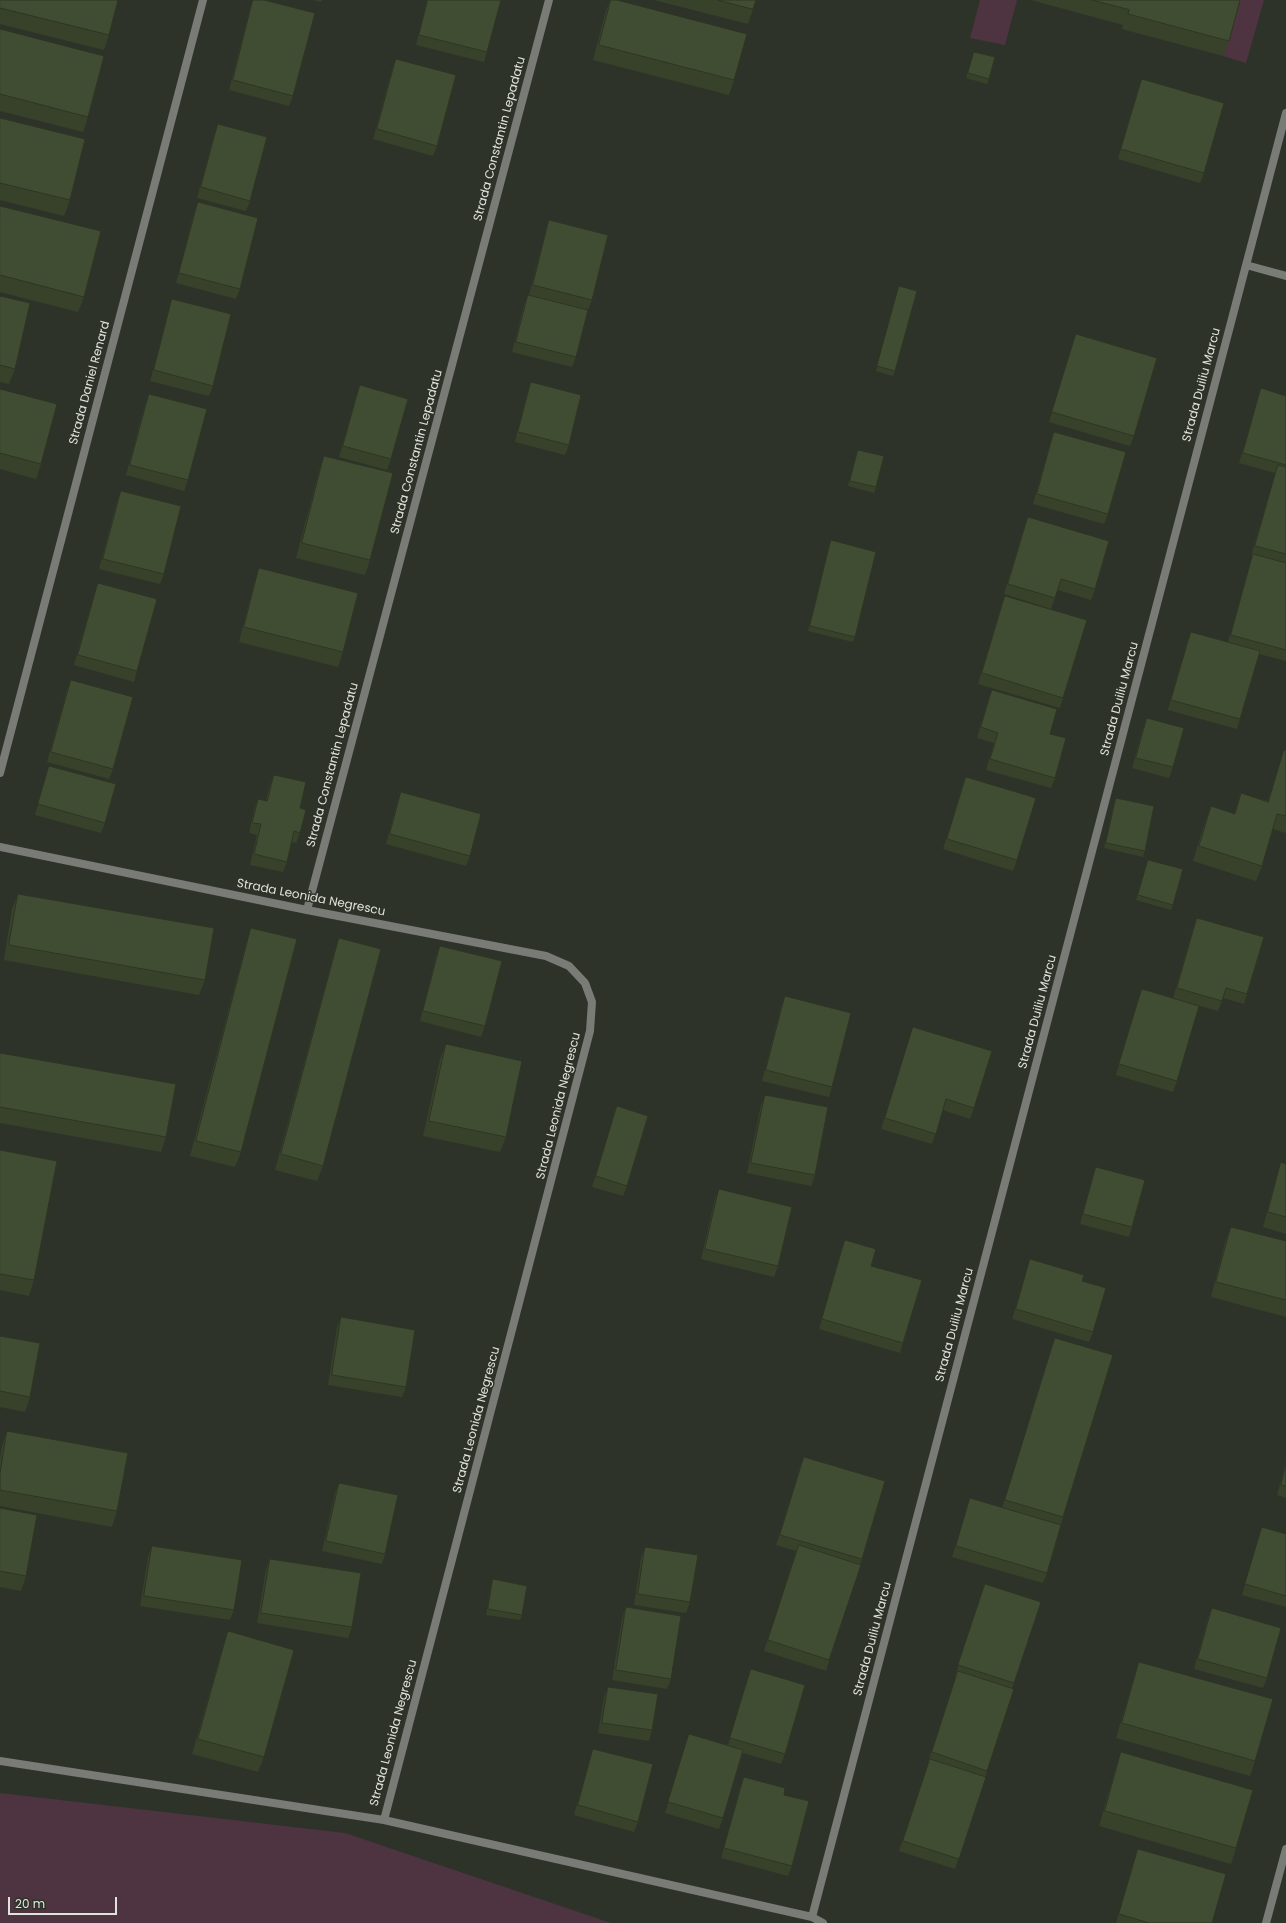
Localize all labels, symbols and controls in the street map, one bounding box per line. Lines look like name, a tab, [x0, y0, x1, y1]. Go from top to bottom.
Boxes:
street label: Strada Constantin Lepadatu	[471, 55, 529, 223]
street label: Strada Daniel Renard	[67, 320, 113, 446]
street label: Strada Duiliu Marcu	[1180, 327, 1224, 443]
street label: Strada Constantin Lepadatu	[388, 368, 446, 536]
street label: Strada Duiliu Marcu	[1098, 641, 1142, 757]
street label: Strada Constantin Lepadatu	[304, 681, 362, 849]
street label: Strada Leonida Negrescu	[236, 877, 386, 919]
street label: Strada Duiliu Marcu	[1016, 954, 1060, 1070]
street label: Strada Leonida Negrescu	[534, 1031, 584, 1181]
street label: Strada Duiliu Marcu	[933, 1267, 977, 1383]
street label: Strada Leonida Negrescu	[451, 1345, 503, 1495]
street label: Strada Duiliu Marcu	[851, 1581, 895, 1697]
street label: Strada Leonida Negrescu	[368, 1658, 420, 1808]
scale bar	[10, 1889, 119, 1915]
text: 20 m	[15, 1895, 45, 1912]

